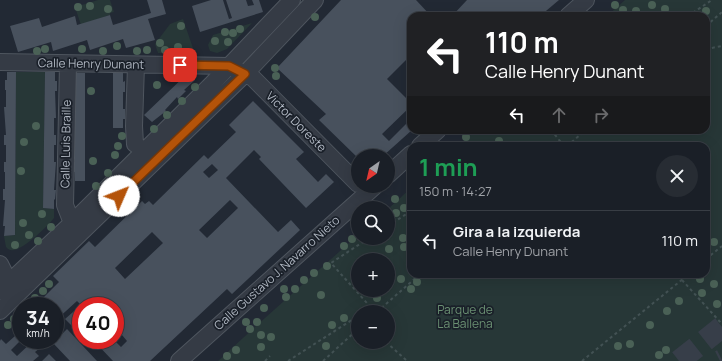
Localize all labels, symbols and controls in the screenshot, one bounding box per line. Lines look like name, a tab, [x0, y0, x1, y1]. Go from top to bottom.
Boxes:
text: 110 m	[485, 23, 559, 61]
icon: left	[419, 28, 471, 80]
pin	[163, 48, 197, 82]
street label: Calle Henry Dunant	[38, 54, 145, 73]
icon: arrive	[169, 54, 191, 76]
text: Calle Henry Dunant	[485, 59, 645, 83]
street label: Victor Doreste	[262, 88, 330, 156]
street label: Calle Luis Braille	[56, 100, 75, 188]
icon: left	[506, 104, 528, 126]
icon: ahead	[548, 104, 570, 126]
icon: right	[590, 104, 612, 126]
north arrow	[351, 149, 395, 193]
map controls	[351, 149, 395, 349]
text: 1 min	[419, 150, 478, 183]
button: close	[656, 155, 698, 197]
position arrow	[98, 175, 140, 217]
text: 150 m · 14:27	[419, 182, 492, 200]
button: search	[351, 201, 395, 245]
street label: Calle Gustavo J. Navarro Nieto	[210, 211, 343, 334]
text: Gira a la izquierda	[453, 221, 580, 242]
icon: left	[419, 230, 441, 252]
text: 110 m	[661, 230, 698, 251]
text: Calle Henry Dunant	[453, 242, 568, 260]
button: +	[351, 253, 395, 297]
speed limit sign: 40	[72, 297, 124, 349]
park label: Parque de La Ballena	[437, 301, 493, 332]
text: 34	[26, 304, 50, 331]
button: −	[351, 305, 395, 349]
text: km/h	[26, 326, 50, 340]

